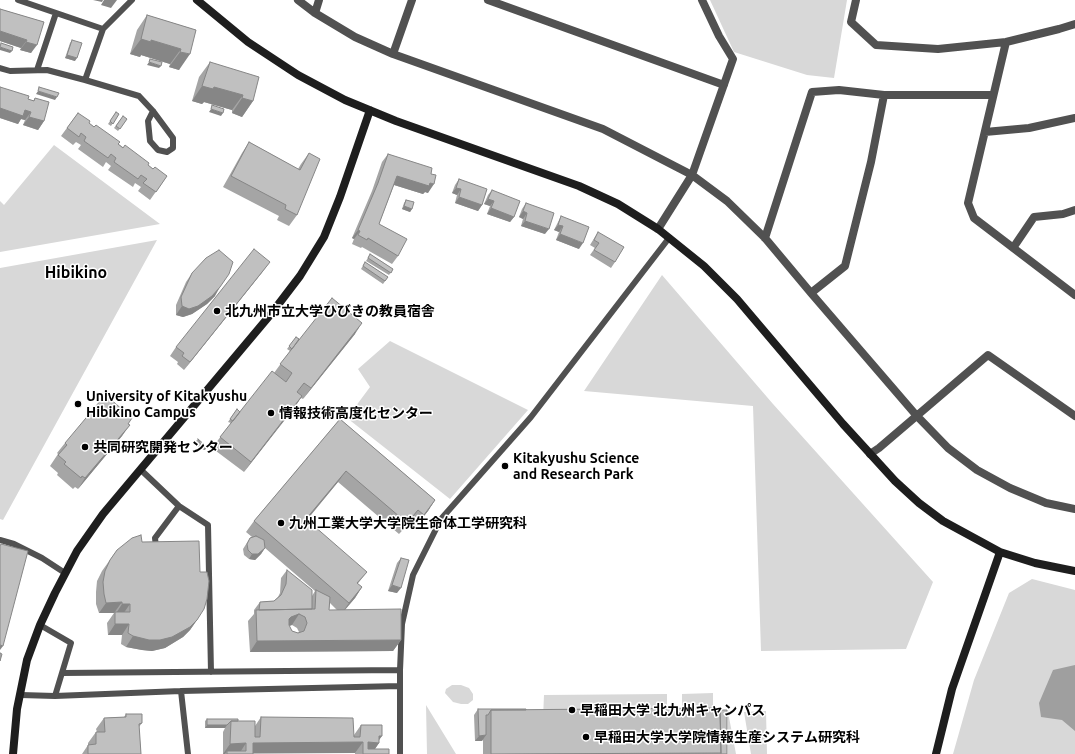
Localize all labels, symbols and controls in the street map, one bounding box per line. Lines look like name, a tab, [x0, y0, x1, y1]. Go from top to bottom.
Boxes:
district label: Hibikino	[45, 263, 107, 283]
place label: 北九州市立大学ひびきの教員宿舎	[225, 303, 435, 319]
marker: 北九州市立大学ひびきの教員宿舎	[212, 306, 222, 316]
place label: University of Kitakyushu Hibikino Campus	[86, 388, 247, 420]
marker: University of Kitakyushu Hibikino Campus	[73, 399, 83, 409]
place label: 情報技術高度化センター	[279, 405, 433, 421]
marker: 情報技術高度化センター	[266, 408, 276, 418]
place label: 共同研究開発センター	[93, 439, 233, 455]
marker: 共同研究開発センター	[80, 442, 90, 452]
place label: Kitakyushu Science and Research Park	[513, 450, 639, 482]
marker: Kitakyushu Science and Research Park	[500, 461, 510, 471]
place label: 九州工業大学大学院生命体工学研究科	[289, 515, 527, 531]
marker: 九州工業大学大学院生命体工学研究科	[276, 518, 286, 528]
place label: 早稲田大学 北九州キャンパス	[580, 702, 765, 718]
marker: 早稲田大学 北九州キャンパス	[567, 705, 577, 715]
place label: 早稲田大学大学院情報生産システム研究科	[594, 729, 860, 745]
marker: 早稲田大学大学院情報生産システム研究科	[581, 732, 591, 742]

